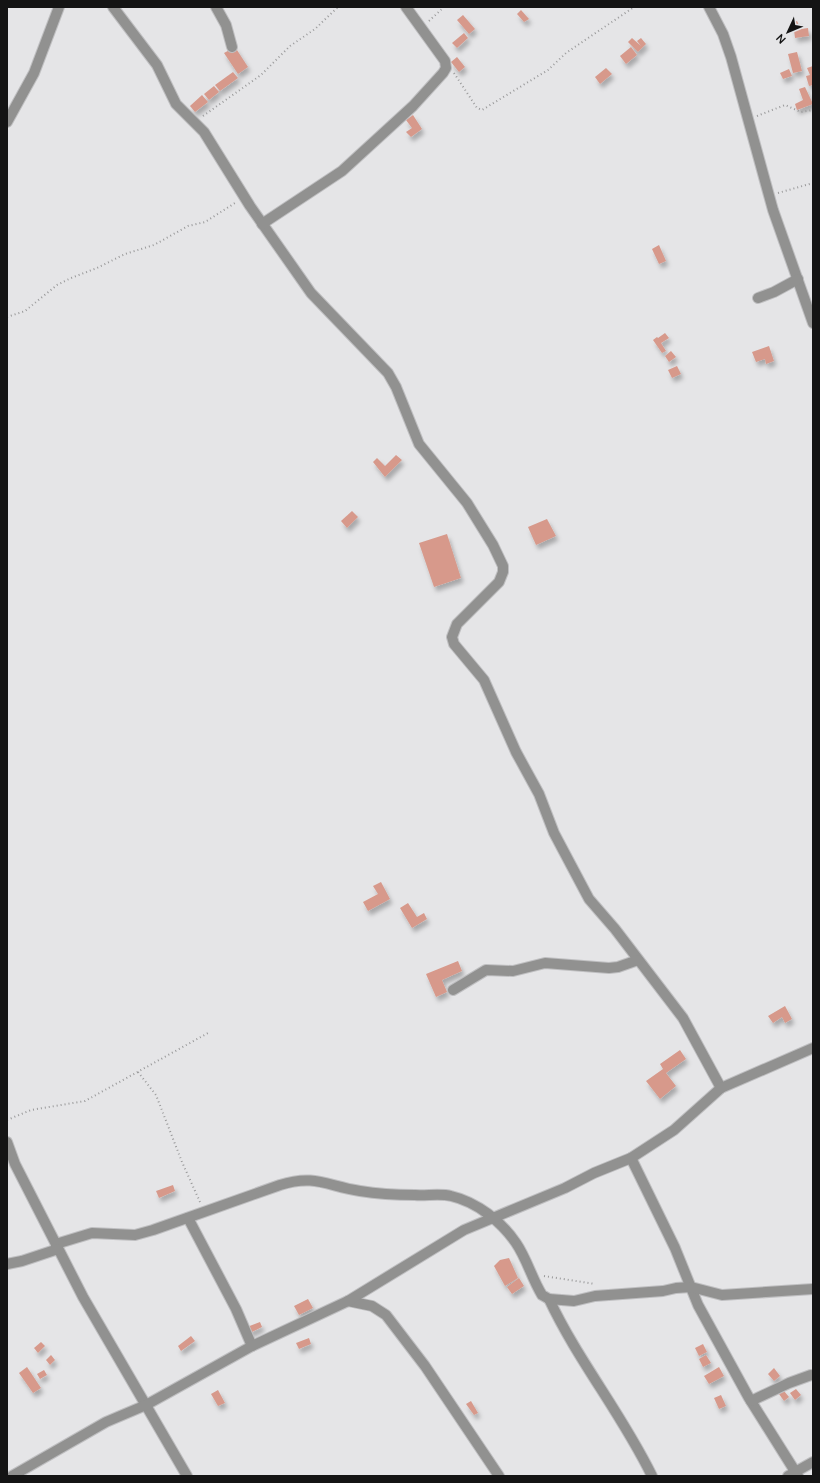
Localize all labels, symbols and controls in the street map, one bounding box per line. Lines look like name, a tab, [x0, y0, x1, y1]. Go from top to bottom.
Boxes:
north arrow	[768, 12, 808, 52]
text: N	[772, 31, 789, 47]

